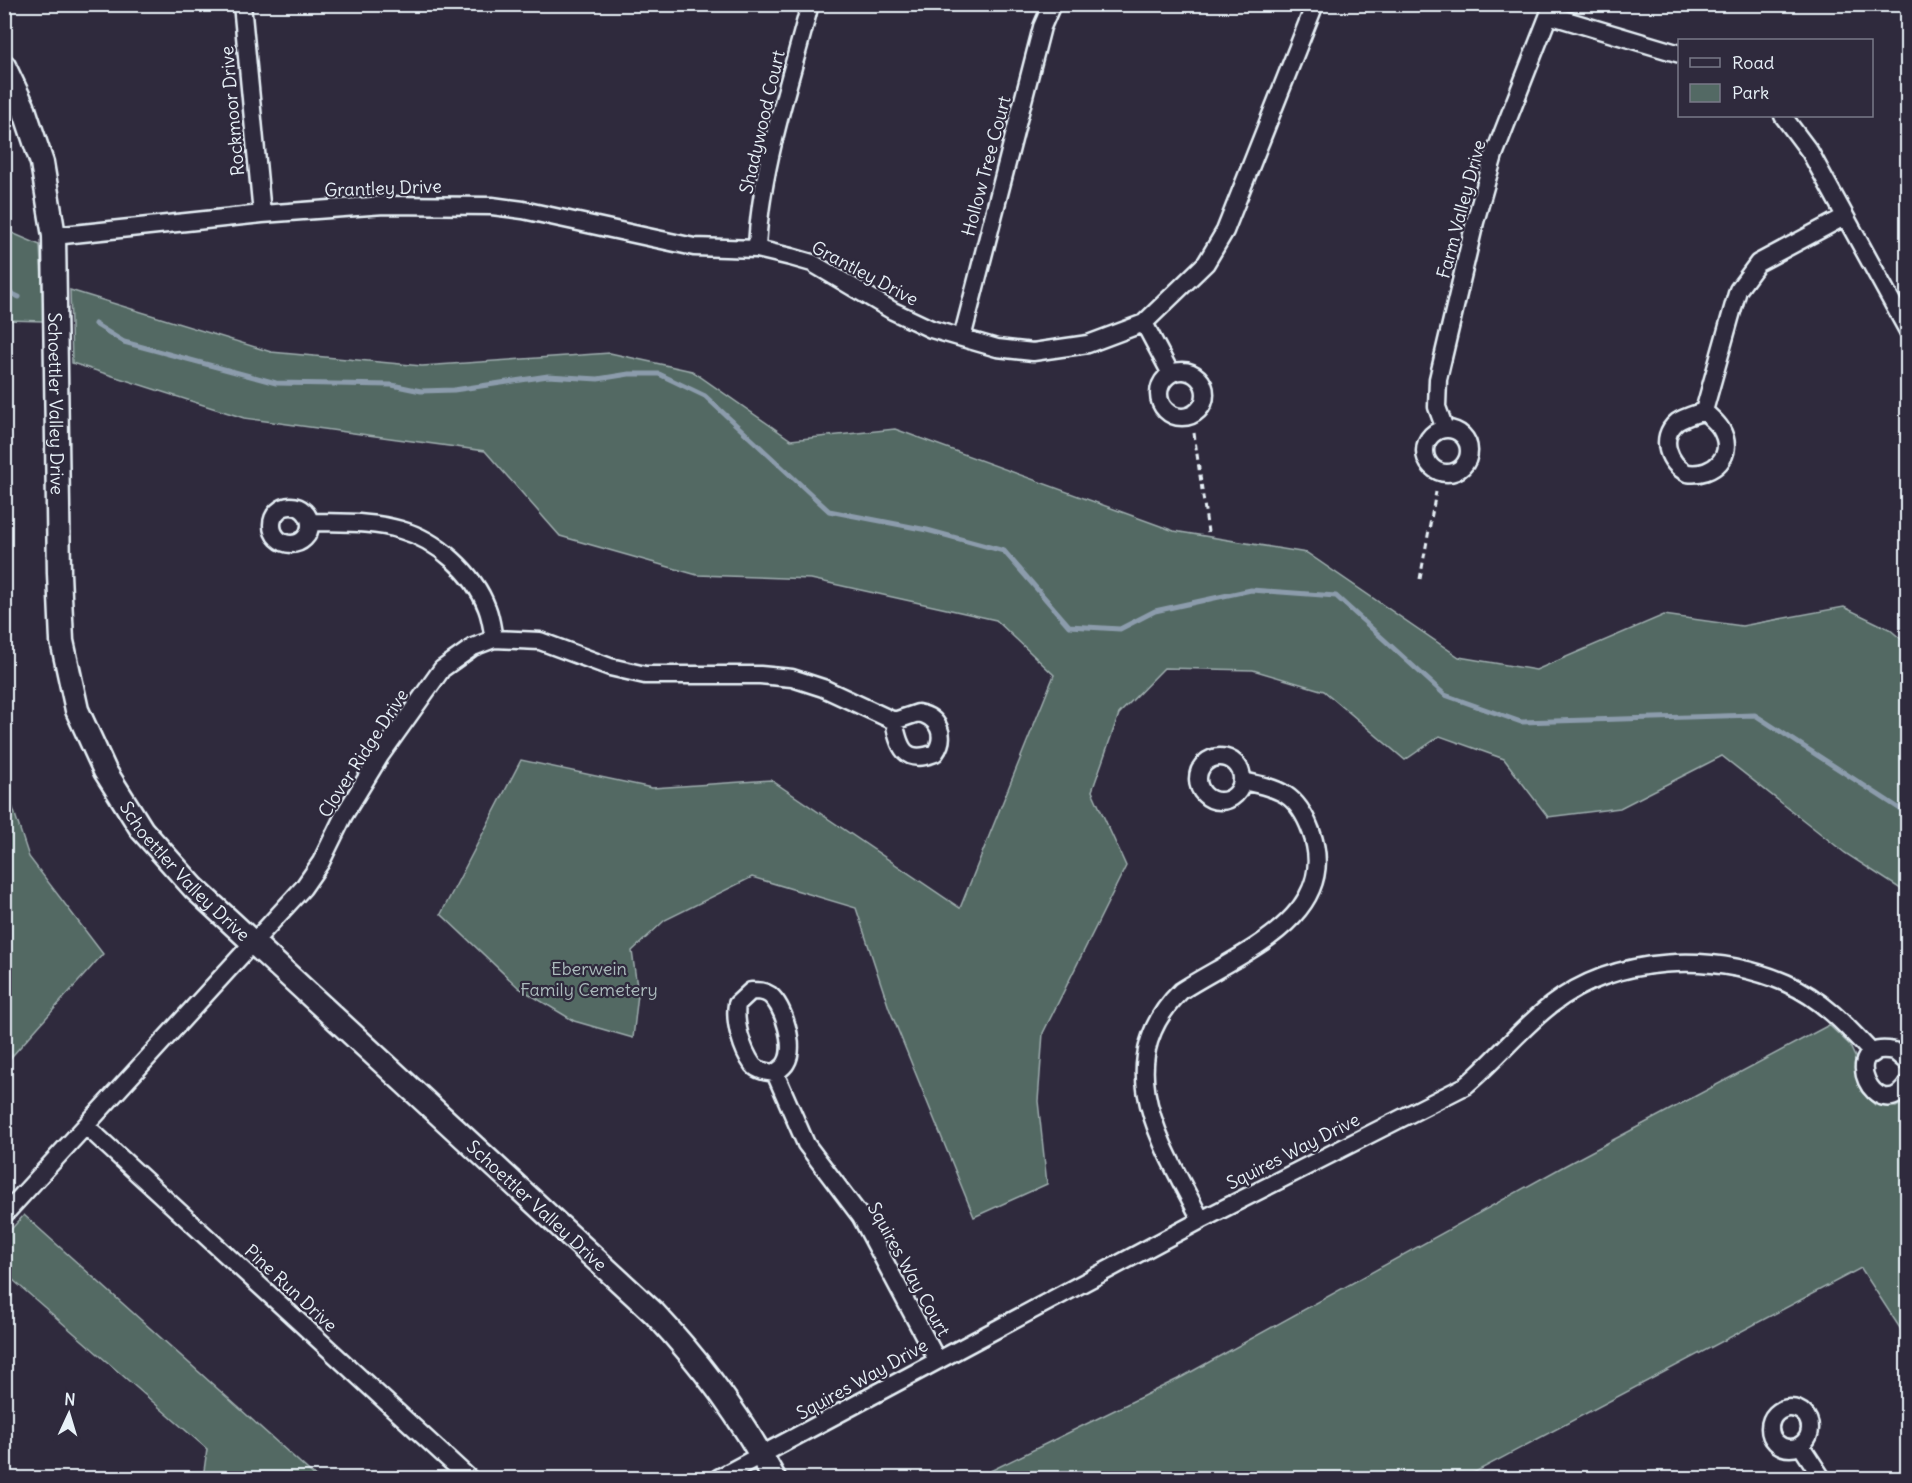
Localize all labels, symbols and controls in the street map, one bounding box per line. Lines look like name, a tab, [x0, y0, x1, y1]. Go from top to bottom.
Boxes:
legend	[1678, 39, 1873, 117]
street label: Rockmoor Drive	[215, 45, 249, 177]
street label: Shadywood Court	[734, 48, 790, 196]
text: Road	[1732, 51, 1775, 74]
text: Park	[1732, 81, 1769, 104]
street label: Hollow Tree Court	[956, 93, 1016, 239]
street label: Farm Valley Drive	[1431, 137, 1491, 281]
street label: Grantley Drive	[324, 174, 442, 202]
street label: Grantley Drive	[808, 235, 922, 311]
street label: Schoettler Valley Drive	[44, 312, 69, 495]
street label: Clover Ridge Drive	[313, 684, 413, 822]
street label: Schoettler Valley Drive	[115, 797, 255, 946]
park label: Eberwein Family Cemetery	[520, 957, 658, 1001]
street label: Squires Way Drive	[1222, 1107, 1364, 1195]
street label: Schoettler Valley Drive	[462, 1135, 612, 1276]
street label: Squires Way Court	[863, 1198, 955, 1340]
street label: Pine Run Drive	[240, 1239, 342, 1337]
street label: Squires Way Drive	[792, 1333, 932, 1425]
north arrow	[39, 1384, 99, 1444]
text: N	[64, 1389, 76, 1409]

